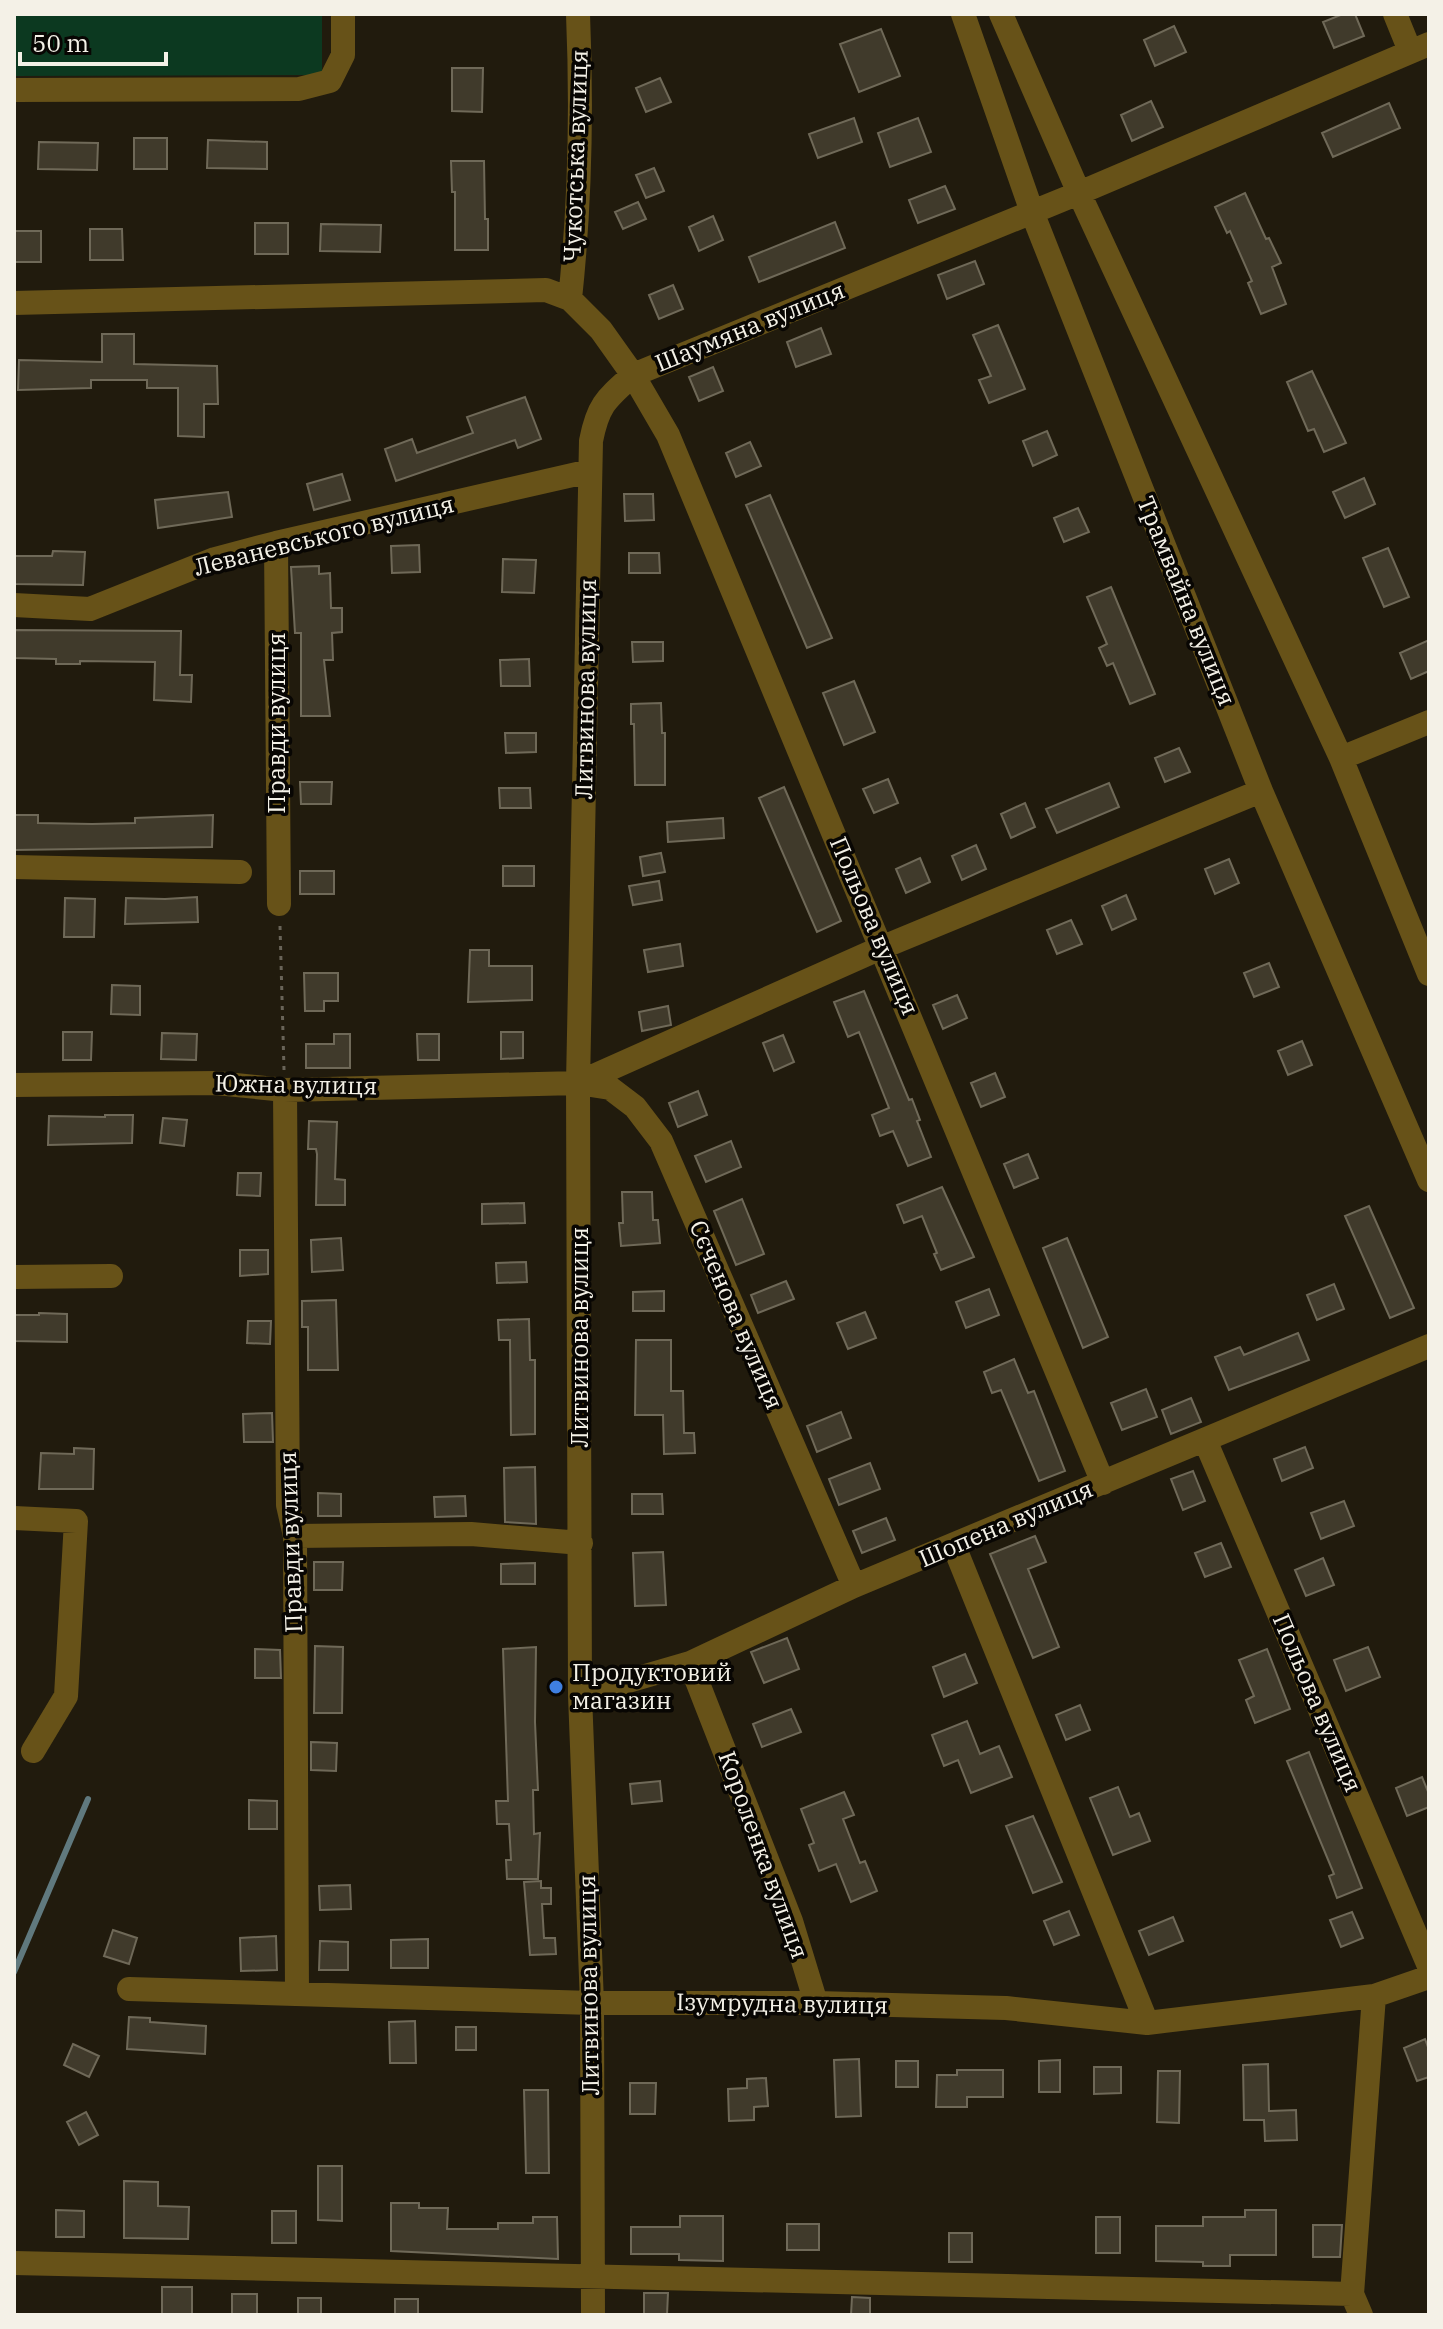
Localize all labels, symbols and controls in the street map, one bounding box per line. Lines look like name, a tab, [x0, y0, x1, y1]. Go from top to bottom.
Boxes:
scale bar	[20, 16, 166, 66]
text: 50 m	[32, 27, 89, 59]
street label: Чукотська вулиця	[555, 49, 595, 263]
street label: Шаумяна вулиця	[650, 273, 849, 379]
street label: Леваневського вулиця	[190, 487, 457, 583]
street label: Трамвайна вулиця	[1130, 491, 1244, 710]
street label: Литвинова вулиця	[567, 578, 603, 800]
street label: Правди вулиця	[260, 632, 292, 814]
street label: Польова вулиця	[823, 831, 927, 1020]
street label: Южна вулиця	[214, 1067, 378, 1101]
street label: Сєченова вулиця	[683, 1215, 791, 1414]
street label: Литвинова вулиця	[563, 1227, 595, 1447]
street label: Правди вулиця	[271, 1451, 309, 1633]
street label: Шопена вулиця	[914, 1472, 1098, 1574]
street label: Польова вулиця	[1266, 1608, 1370, 1797]
place label: Продуктовий магазин	[572, 1656, 732, 1716]
marker: Продуктовий магазин	[547, 1678, 565, 1696]
street label: Короленка вулиця	[711, 1746, 816, 1963]
street label: Литвинова вулиця	[570, 1874, 606, 2096]
street label: Ізумрудна вулиця	[676, 1985, 888, 2021]

